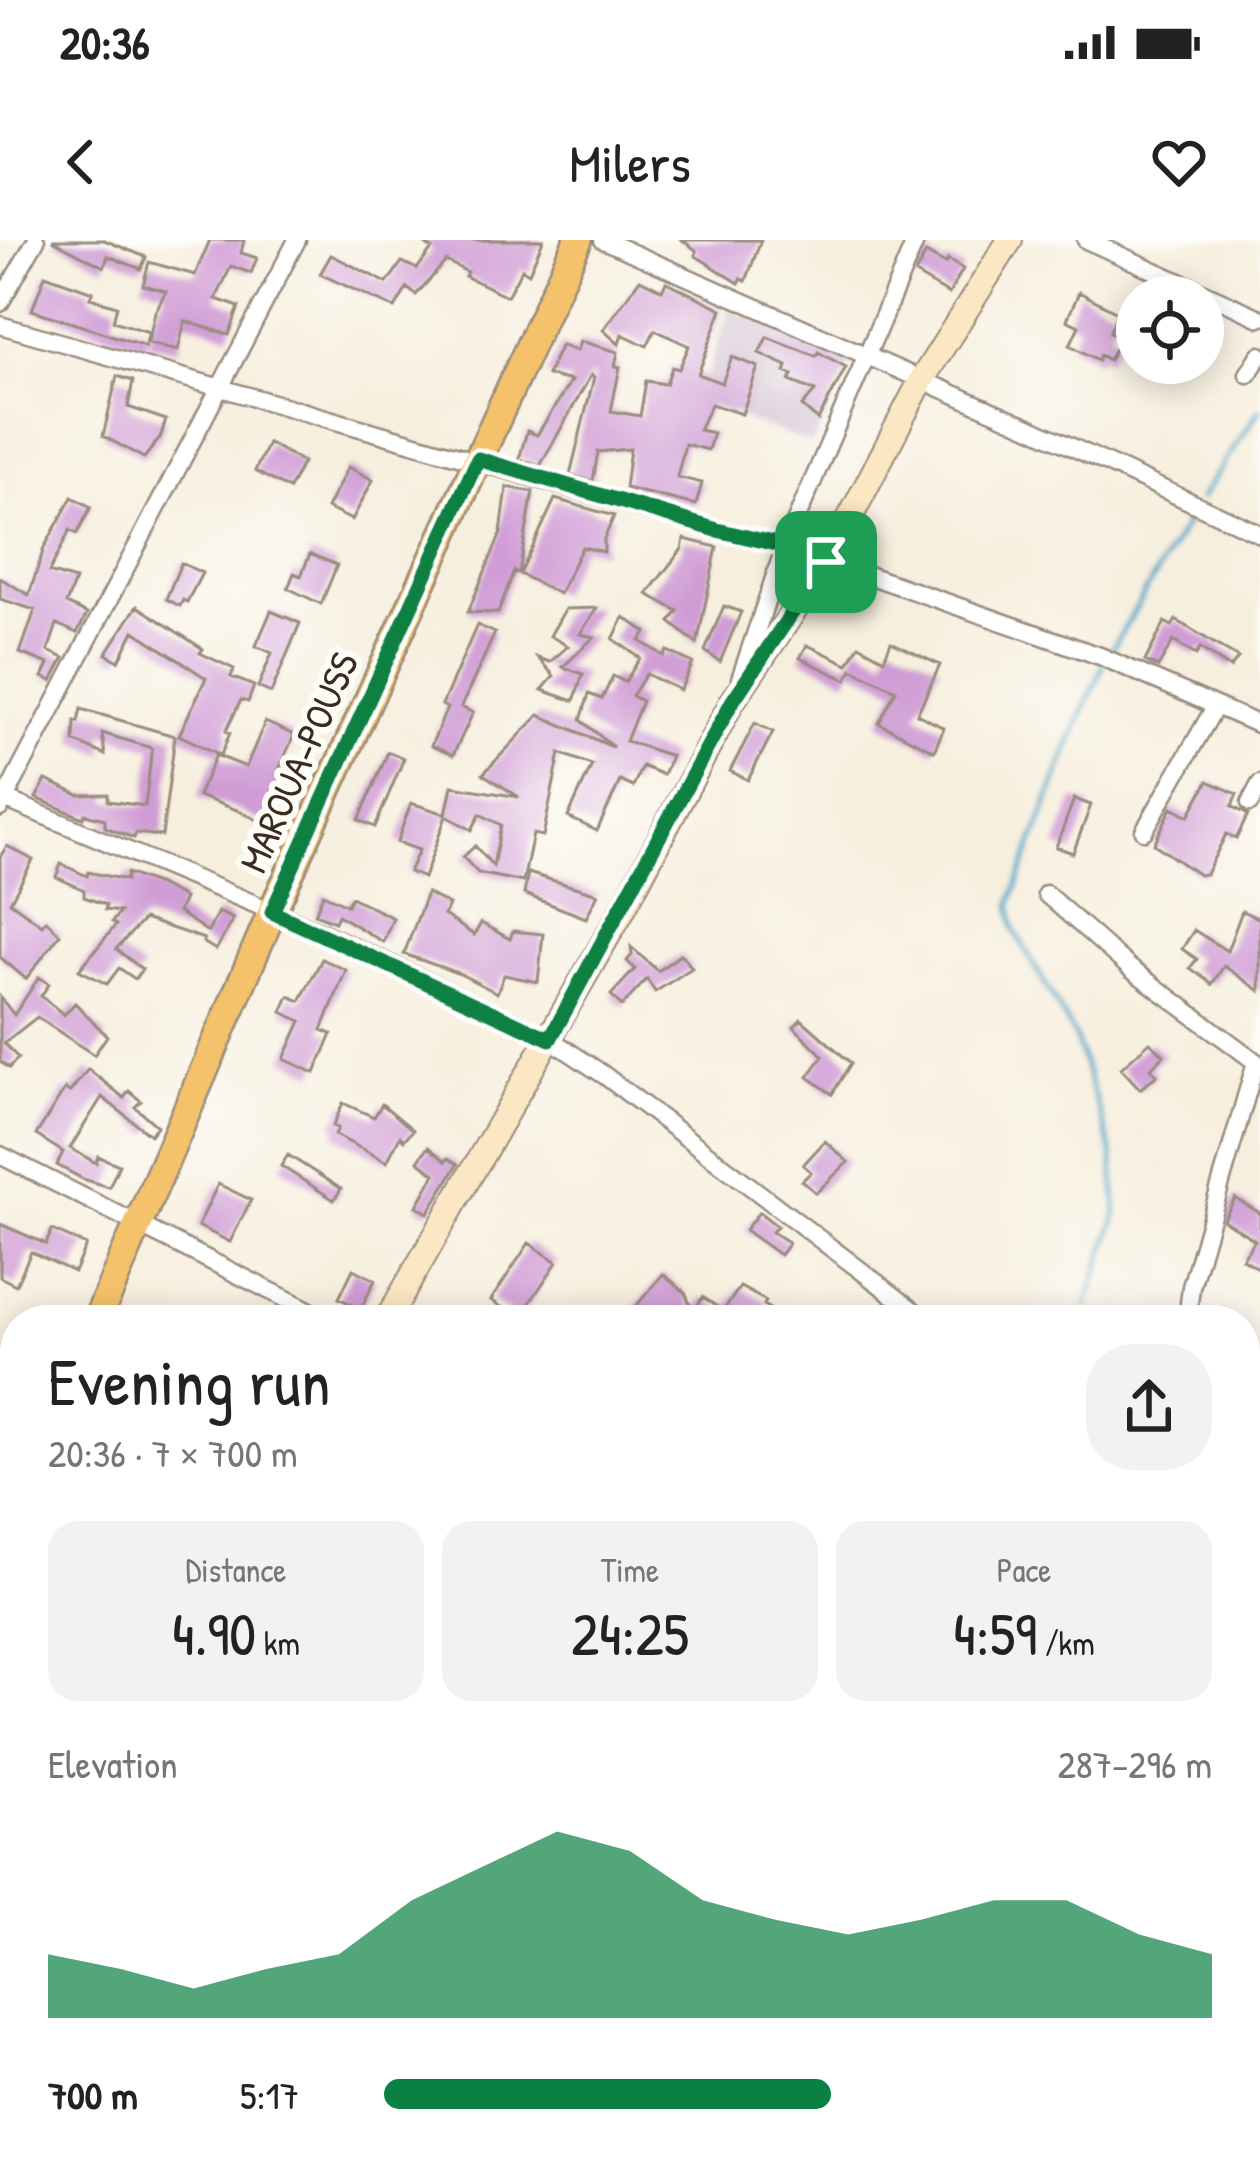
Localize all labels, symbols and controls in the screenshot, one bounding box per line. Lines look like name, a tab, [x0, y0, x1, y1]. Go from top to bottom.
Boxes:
text: 20:36	[60, 12, 150, 73]
text: Milers	[569, 126, 691, 199]
icon: back	[48, 129, 114, 195]
icon: heart	[1146, 129, 1212, 195]
map controls	[1116, 276, 1224, 384]
button: locate	[1116, 276, 1224, 384]
pin	[775, 511, 877, 613]
icon: arrive	[793, 529, 859, 595]
street label: MAROUA-POUSS	[226, 644, 370, 880]
text: Evening run	[48, 1336, 330, 1426]
button: share	[1086, 1344, 1212, 1470]
text: 20:36 · 7 × 700 m	[48, 1426, 298, 1479]
text: Distance	[186, 1548, 286, 1592]
text: Time	[601, 1548, 659, 1592]
text: Pace	[997, 1548, 1051, 1592]
text: 4.90	[172, 1592, 256, 1674]
text: 24:25	[571, 1592, 689, 1674]
text: 4:59	[953, 1592, 1037, 1674]
text: km	[256, 1621, 300, 1665]
text: /km	[1037, 1621, 1095, 1665]
text: Elevation	[48, 1737, 178, 1790]
text: 287–296 m	[1058, 1737, 1212, 1790]
text: 700 m	[48, 2068, 138, 2121]
text: 5:17	[240, 2068, 299, 2121]

